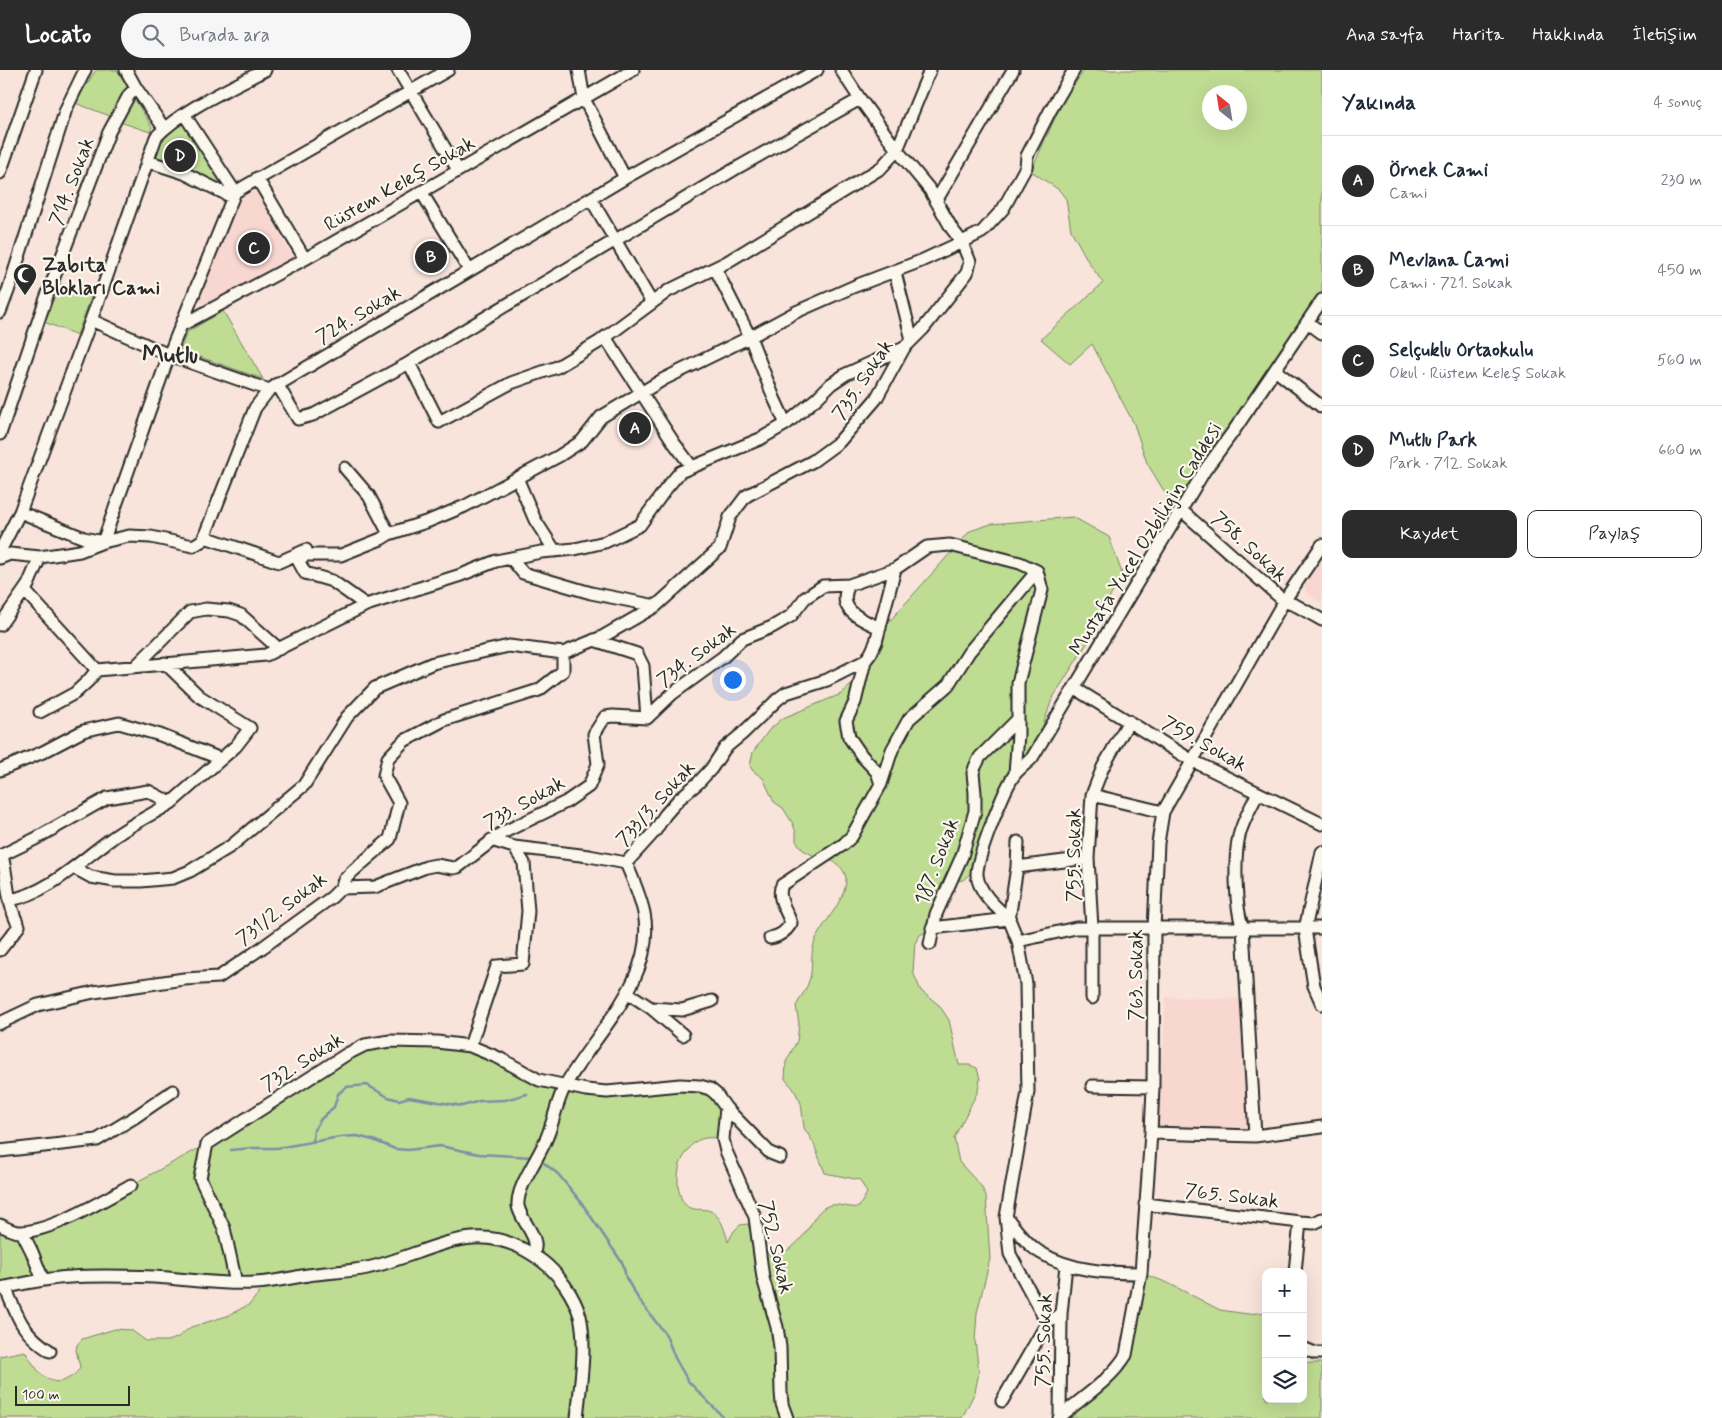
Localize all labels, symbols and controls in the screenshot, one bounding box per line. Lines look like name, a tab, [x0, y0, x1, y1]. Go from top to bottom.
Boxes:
search box	[121, 13, 471, 58]
text: Locato	[25, 20, 91, 51]
icon: search	[139, 21, 167, 49]
text: Burada ara	[179, 23, 270, 48]
text: Ana sayfa	[1346, 23, 1425, 47]
text: Harita	[1453, 23, 1504, 47]
text: Hakkında	[1532, 23, 1605, 47]
text: İletişim	[1633, 23, 1697, 47]
north arrow	[1202, 85, 1247, 130]
text: Yakında	[1342, 89, 1416, 117]
text: 4 sonuç	[1653, 92, 1702, 113]
street label: Rüstem Keleş Sokak	[319, 130, 480, 239]
street label: 714. Sokak	[43, 133, 102, 230]
pin: D	[164, 137, 196, 175]
text: Örnek Cami	[1389, 158, 1488, 183]
text: A	[1353, 170, 1363, 191]
text: 230 m	[1661, 170, 1702, 191]
text: Cami	[1389, 183, 1428, 204]
pin: C	[238, 229, 270, 267]
pin: B	[415, 238, 447, 276]
text: Mevlana Cami	[1389, 248, 1509, 273]
place label: Zabıta Blokları Cami	[42, 252, 160, 302]
text: B	[1353, 260, 1363, 281]
text: 450 m	[1657, 260, 1702, 281]
mosque icon: Zabıta Blokları Cami	[12, 262, 38, 296]
text: Cami · 721. Sokak	[1389, 273, 1512, 294]
street label: 724. Sokak	[311, 279, 406, 351]
street label: 735. Sokak	[826, 334, 900, 425]
text: Selçuklu Ortaokulu	[1389, 338, 1533, 363]
district label: Mutlu	[142, 339, 198, 372]
text: C	[1352, 350, 1364, 371]
text: 560 m	[1657, 350, 1702, 371]
text: Okul · Rüstem Keleş Sokak	[1389, 363, 1566, 384]
pin: A	[619, 409, 651, 447]
street label: Mustafa Yucel Ozbiligin Caddesi	[1063, 417, 1229, 661]
text: Mutlu Park	[1389, 428, 1477, 453]
text: D	[1352, 440, 1364, 461]
text: 660 m	[1658, 440, 1702, 461]
text: Park · 712. Sokak	[1389, 453, 1507, 474]
street label: 758. Sokak	[1205, 506, 1293, 589]
button: Kaydet	[1342, 510, 1517, 558]
button: Paylaş	[1527, 510, 1702, 558]
street label: 734. Sokak	[652, 617, 742, 694]
your location	[720, 667, 746, 693]
street label: 759. Sokak	[1157, 710, 1252, 779]
street label: 733/3. Sokak	[610, 755, 702, 853]
street label: 733. Sokak	[479, 770, 570, 837]
street label: 755. Sokak	[1061, 808, 1088, 902]
street label: 187. Sokak	[908, 814, 966, 909]
street label: 731/2. Sokak	[231, 866, 333, 952]
street label: 763. Sokak	[1123, 929, 1150, 1021]
street label: 732. Sokak	[256, 1026, 349, 1098]
street label: 765. Sokak	[1183, 1177, 1280, 1216]
street label: 752. Sokak	[752, 1198, 799, 1297]
map controls	[1262, 1268, 1307, 1403]
button: +	[1262, 1268, 1307, 1313]
street label: 755. Sokak	[1029, 1292, 1060, 1388]
button: −	[1262, 1313, 1307, 1358]
button: layers	[1262, 1358, 1307, 1403]
scale bar	[15, 1383, 130, 1406]
text: 100 m	[22, 1386, 60, 1404]

